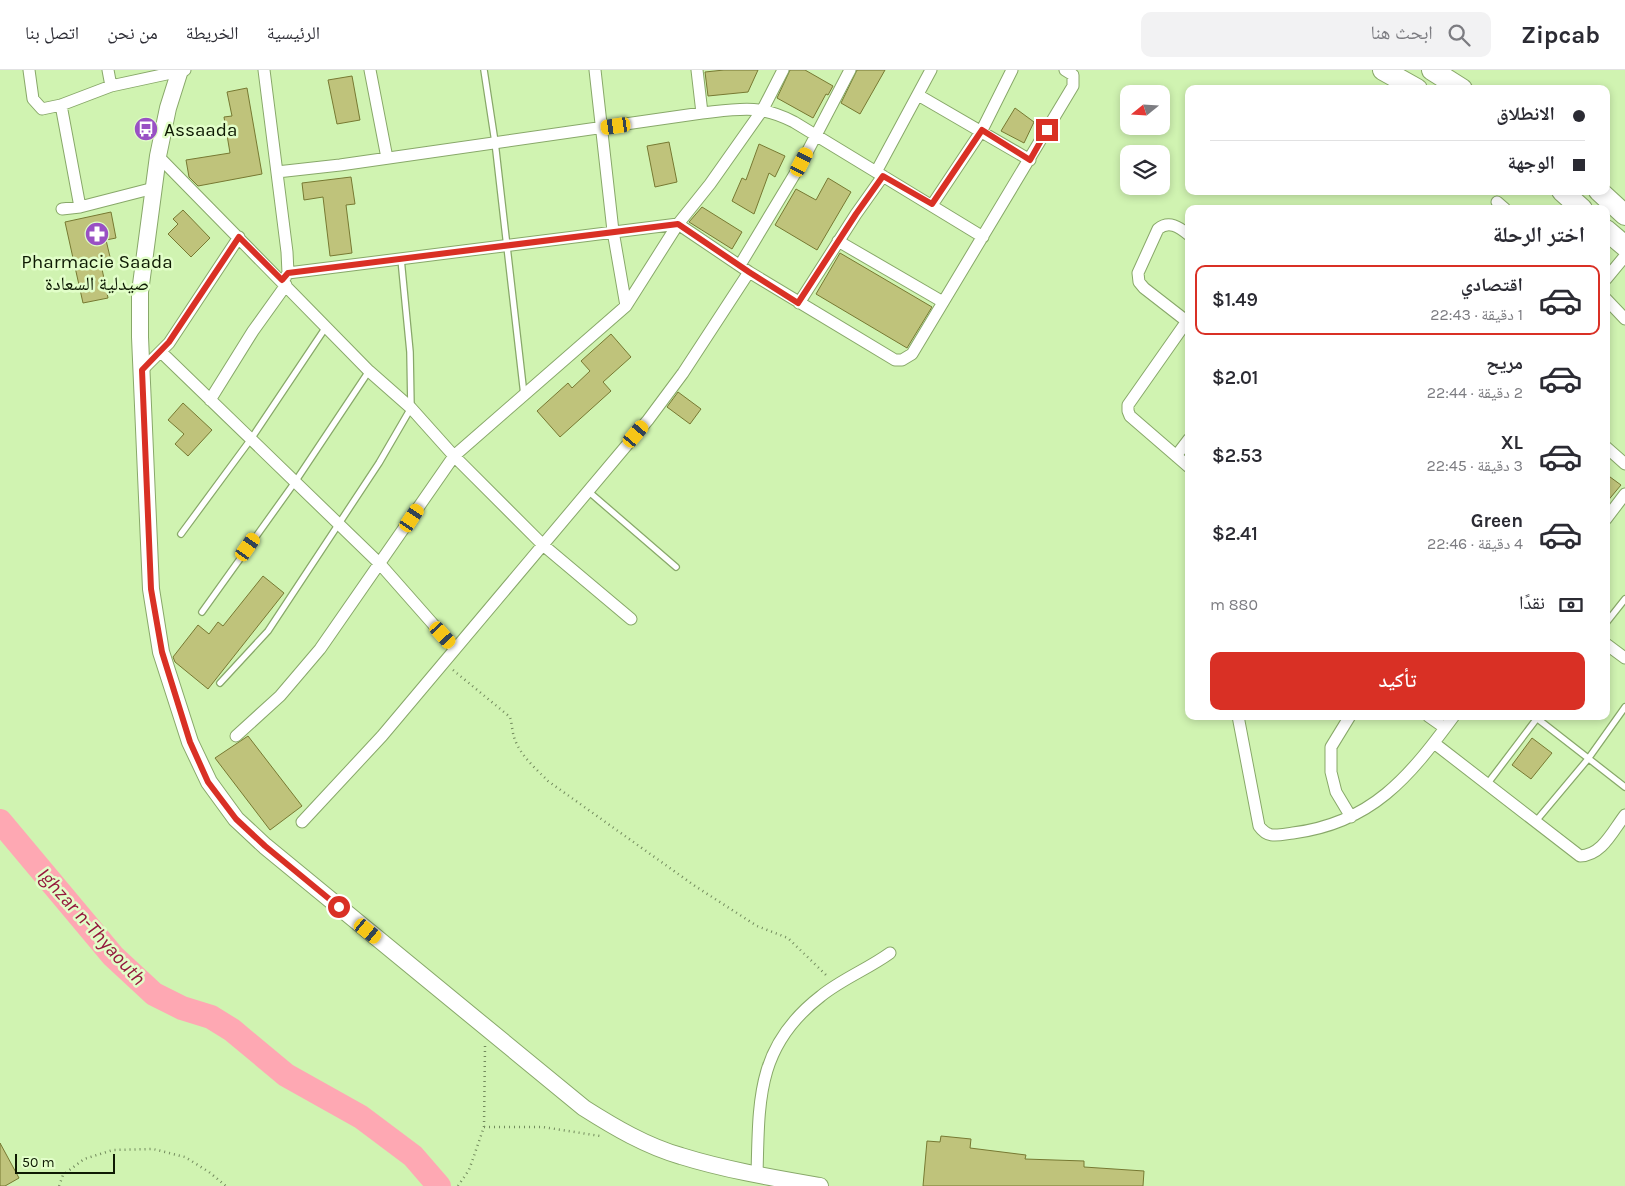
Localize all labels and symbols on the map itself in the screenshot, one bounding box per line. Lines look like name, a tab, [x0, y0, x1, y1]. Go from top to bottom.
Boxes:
north arrow	[1120, 85, 1170, 135]
bus stop icon: Assaada	[133, 116, 159, 142]
car	[600, 116, 631, 136]
place label: Assaada	[164, 119, 238, 141]
route end	[1036, 119, 1058, 141]
car	[788, 145, 815, 179]
pharmacy icon: Pharmacie Saada صيدلية السعادة	[84, 221, 110, 247]
place label: Pharmacie Saada صيدلية السعادة	[21, 251, 173, 295]
car	[620, 418, 651, 450]
car	[397, 501, 426, 535]
car	[233, 530, 262, 564]
car	[427, 619, 458, 651]
water label: Ighzar n-Thyaouth	[33, 863, 150, 990]
route start	[328, 896, 350, 918]
car	[351, 916, 384, 946]
scale bar	[15, 1151, 115, 1174]

